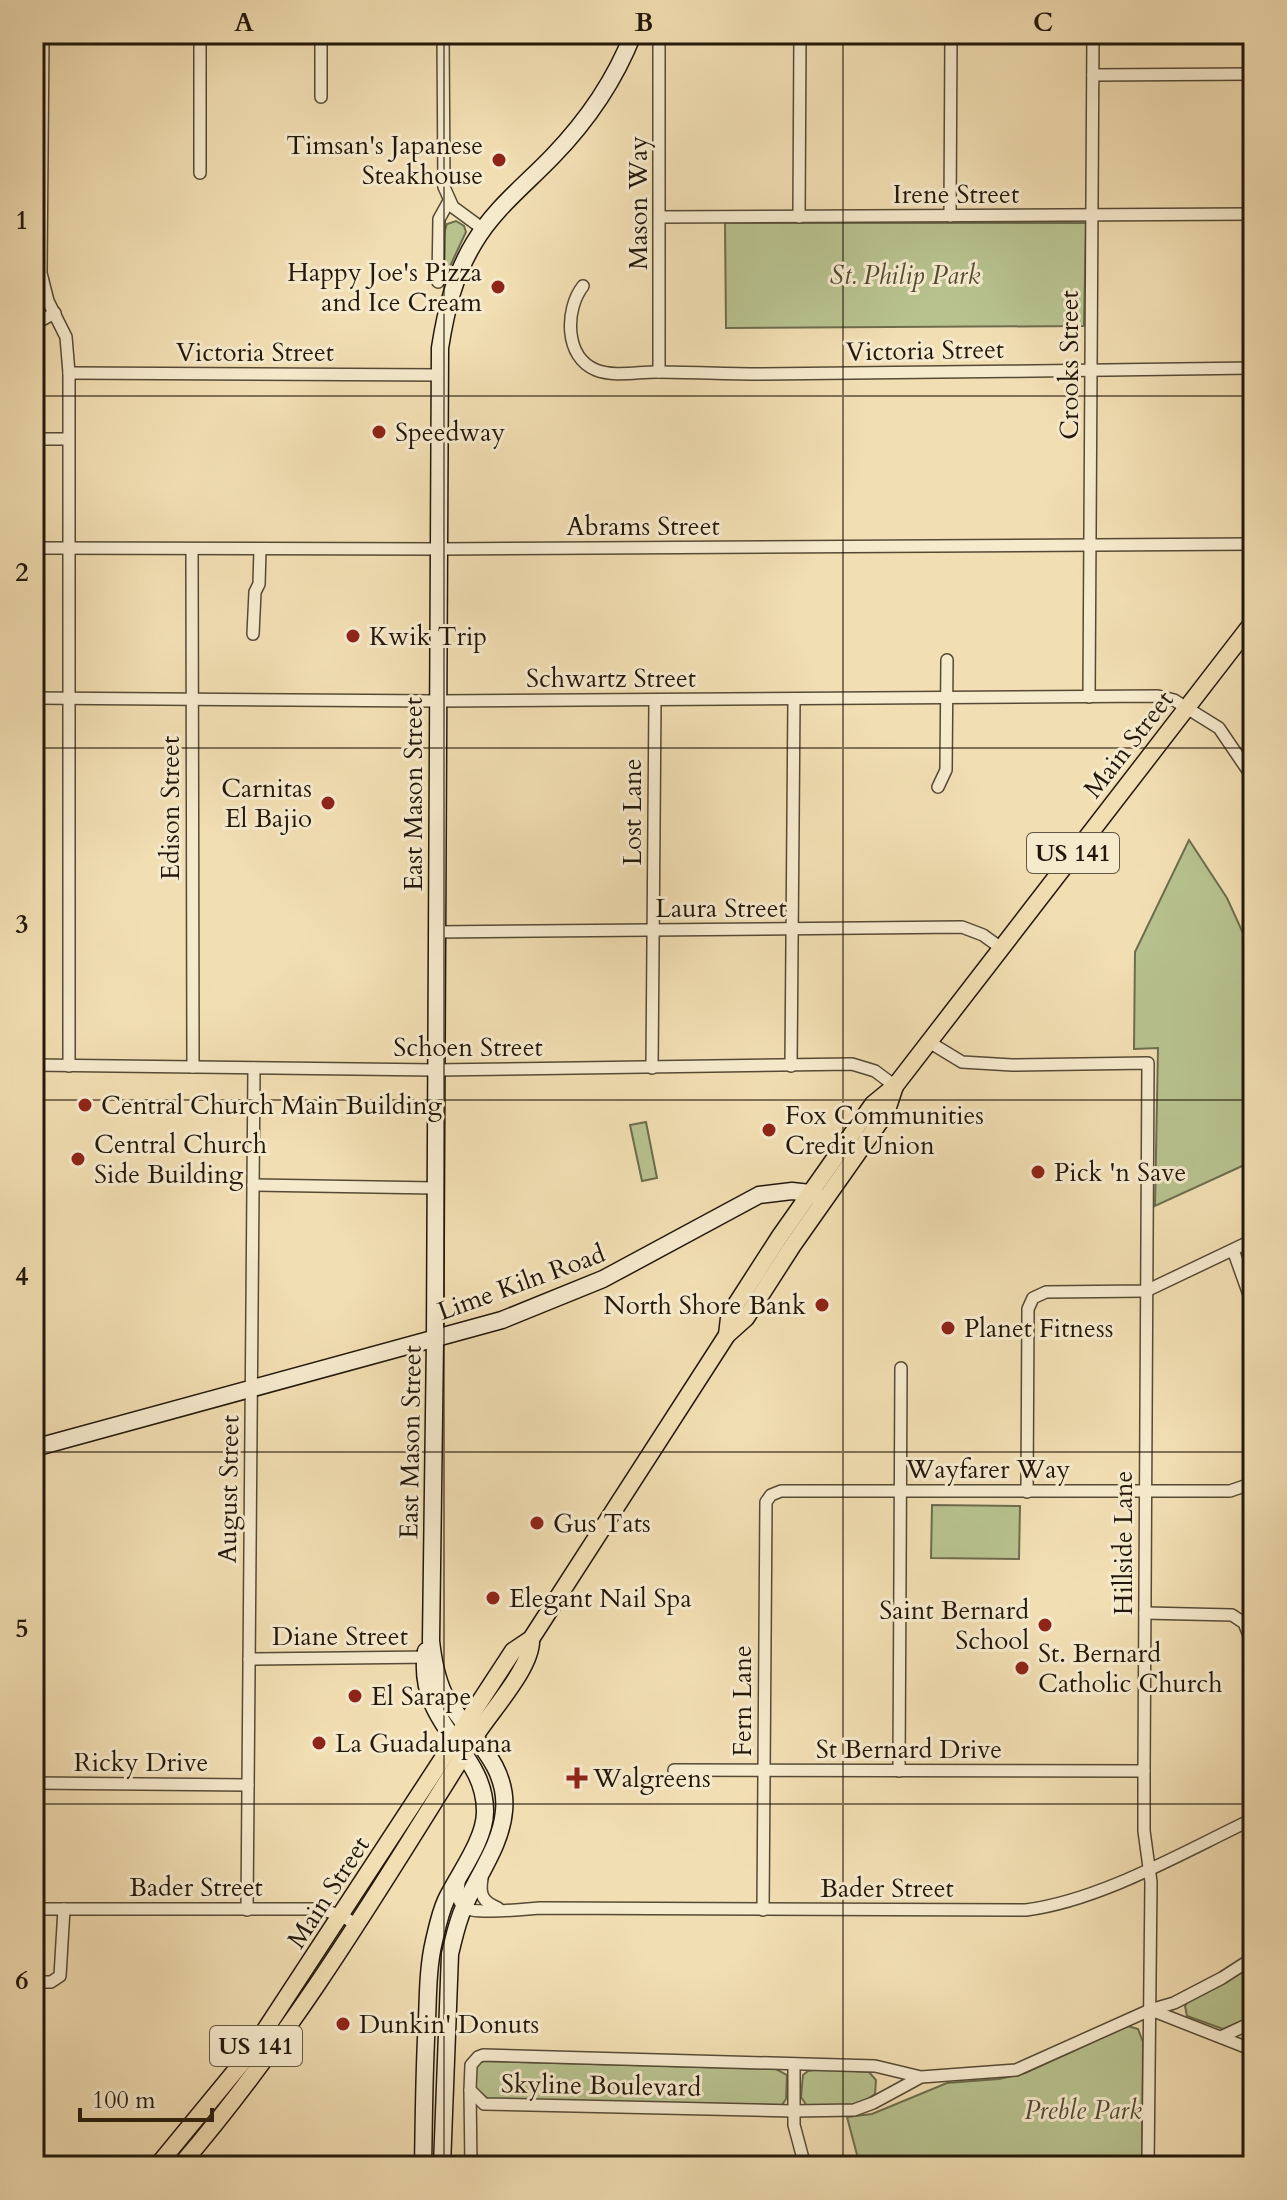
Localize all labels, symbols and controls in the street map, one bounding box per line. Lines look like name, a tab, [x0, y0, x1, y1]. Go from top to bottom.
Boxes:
text: A	[234, 5, 254, 40]
text: B	[635, 5, 653, 40]
text: C	[1033, 5, 1053, 40]
place label: Timsan's Japanese Steakhouse	[286, 128, 483, 193]
street label: Mason Way	[621, 136, 656, 270]
marker: Timsan's Japanese Steakhouse	[490, 151, 508, 169]
street label: Irene Street	[893, 177, 1019, 212]
text: 1	[15, 203, 29, 238]
place label: Happy Joe's Pizza and Ice Cream	[287, 255, 482, 320]
park label: St. Philip Park	[830, 258, 980, 293]
marker: Happy Joe's Pizza and Ice Cream	[489, 278, 507, 296]
street label: Crooks Street	[1052, 290, 1087, 440]
street label: Victoria Street	[846, 332, 1004, 369]
street label: Victoria Street	[176, 335, 334, 370]
place label: Speedway	[395, 415, 505, 450]
marker: Speedway	[370, 423, 388, 441]
street label: Abrams Street	[566, 509, 720, 544]
text: 2	[15, 555, 29, 590]
place label: Kwik Trip	[369, 619, 487, 654]
marker: Kwik Trip	[344, 627, 362, 645]
street label: Schwartz Street	[526, 661, 696, 696]
street label: Main Street	[1075, 683, 1181, 805]
street label: East Mason Street	[396, 697, 431, 891]
street label: Edison Street	[153, 736, 188, 880]
street label: Lost Lane	[615, 758, 650, 866]
place label: Carnitas El Bajio	[221, 771, 312, 836]
marker: Carnitas El Bajio	[319, 794, 337, 812]
road number: US 141	[1027, 833, 1119, 873]
street label: Laura Street	[655, 891, 787, 926]
text: 3	[15, 907, 29, 942]
street label: Schoen Street	[393, 1030, 543, 1065]
place label: Central Church Main Building	[101, 1088, 443, 1123]
marker: Central Church Main Building	[76, 1096, 94, 1114]
place label: Fox Communities Credit Union	[785, 1098, 984, 1163]
marker: Fox Communities Credit Union	[760, 1121, 778, 1139]
place label: Central Church Side Building	[94, 1127, 267, 1192]
marker: Central Church Side Building	[69, 1150, 87, 1168]
place label: Pick 'n Save	[1054, 1155, 1186, 1190]
marker: Pick 'n Save	[1029, 1163, 1047, 1181]
street label: Lime Kiln Road	[432, 1236, 610, 1329]
text: 4	[15, 1259, 29, 1294]
place label: North Shore Bank	[604, 1288, 806, 1323]
marker: North Shore Bank	[813, 1296, 831, 1314]
place label: Planet Fitness	[964, 1311, 1113, 1346]
marker: Planet Fitness	[939, 1319, 957, 1337]
street label: East Mason Street	[391, 1345, 430, 1539]
street label: August Street	[210, 1415, 247, 1563]
street label: Wayfarer Way	[905, 1452, 1070, 1487]
street label: Hillside Lane	[1106, 1471, 1141, 1615]
place label: Gus Tats	[553, 1506, 651, 1541]
marker: Gus Tats	[528, 1514, 546, 1532]
place label: Elegant Nail Spa	[509, 1581, 692, 1616]
marker: Elegant Nail Spa	[484, 1589, 502, 1607]
place label: Saint Bernard School	[879, 1593, 1029, 1658]
text: 5	[15, 1611, 29, 1646]
marker: Saint Bernard School	[1036, 1616, 1054, 1634]
street label: Diane Street	[272, 1619, 408, 1654]
place label: St. Bernard Catholic Church	[1038, 1636, 1222, 1701]
street label: Fern Lane	[725, 1645, 760, 1757]
marker: St. Bernard Catholic Church	[1013, 1659, 1031, 1677]
place label: El Sarape	[371, 1679, 471, 1714]
marker: El Sarape	[346, 1687, 364, 1705]
place label: La Guadalupana	[335, 1726, 512, 1761]
street label: St Bernard Drive	[816, 1732, 1002, 1767]
marker: La Guadalupana	[310, 1734, 328, 1752]
street label: Ricky Drive	[74, 1745, 208, 1780]
place label: Walgreens	[592, 1761, 711, 1796]
marker: Walgreens	[568, 1769, 586, 1787]
street label: Main Street	[279, 1829, 378, 1955]
street label: Bader Street	[129, 1870, 263, 1905]
street label: Bader Street	[820, 1871, 954, 1906]
text: 6	[15, 1963, 29, 1998]
place label: Dunkin' Donuts	[359, 2007, 539, 2042]
marker: Dunkin' Donuts	[334, 2015, 352, 2033]
road number: US 141	[210, 2026, 302, 2066]
street label: Skyline Boulevard	[501, 2066, 702, 2105]
scale bar	[80, 2072, 212, 2122]
text: 100 m	[92, 2084, 156, 2117]
park label: Preble Park	[1024, 2093, 1142, 2128]

